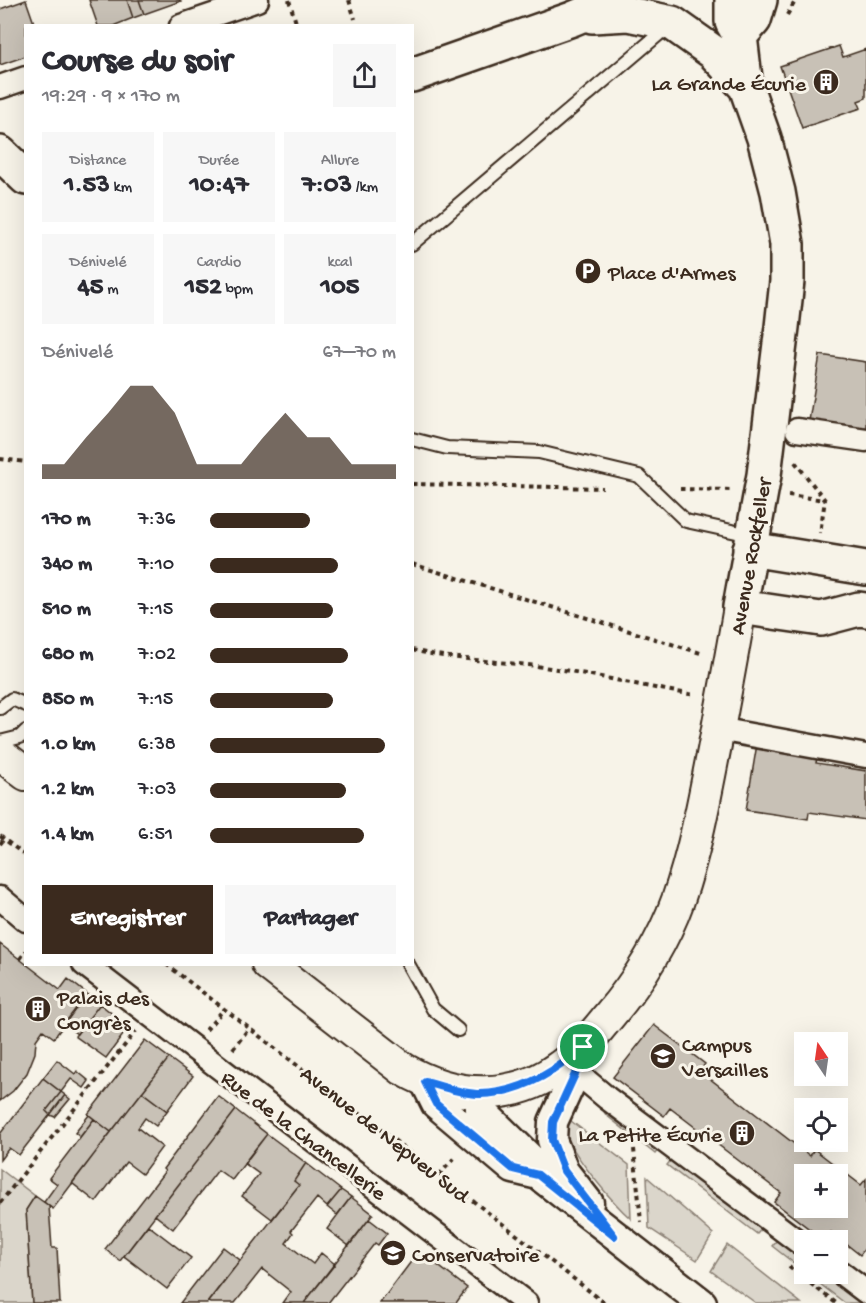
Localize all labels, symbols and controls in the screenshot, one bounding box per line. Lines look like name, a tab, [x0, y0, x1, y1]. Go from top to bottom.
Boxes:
text: Course du soir	[42, 44, 232, 82]
button: share	[333, 44, 396, 107]
building icon: La Grande Écurie	[811, 67, 841, 97]
place label: La Grande Écurie	[651, 73, 807, 99]
text: 19:29 · 9 × 170 m	[42, 86, 180, 109]
text: Distance	[70, 152, 126, 171]
text: Durée	[199, 152, 239, 171]
text: Allure	[321, 152, 359, 171]
text: 1.53	[64, 171, 110, 202]
text: 10:47	[189, 171, 249, 202]
text: 7:03	[302, 171, 352, 202]
text: km	[110, 179, 132, 198]
text: /km	[352, 179, 378, 198]
text: Dénivelé	[70, 254, 126, 273]
text: Cardio	[197, 254, 241, 273]
text: kcal	[328, 254, 352, 273]
parking icon: Place d'Armes	[573, 256, 603, 286]
place label: Place d'Armes	[607, 262, 736, 288]
text: 45	[77, 273, 103, 304]
text: 152	[185, 273, 222, 304]
text: 105	[321, 273, 359, 304]
text: m	[103, 281, 119, 300]
text: bpm	[222, 281, 253, 300]
text: Dénivelé	[42, 342, 113, 365]
text: 67–70 m	[323, 342, 396, 365]
street label: Avenue Rockfeller	[726, 474, 780, 637]
text: 170 m	[42, 509, 91, 532]
text: 7:36	[138, 509, 175, 532]
text: 340 m	[42, 554, 92, 577]
text: 7:10	[138, 554, 174, 577]
text: 510 m	[42, 599, 91, 622]
text: 7:15	[138, 599, 173, 622]
text: 680 m	[42, 644, 93, 667]
text: 7:02	[138, 644, 176, 667]
text: 850 m	[42, 689, 94, 712]
text: 7:15	[138, 689, 173, 712]
text: 1.0 km	[42, 734, 96, 757]
text: 6:38	[138, 734, 176, 757]
text: 1.2 km	[42, 779, 94, 802]
text: 7:03	[138, 779, 176, 802]
text: 1.4 km	[42, 824, 94, 847]
text: 6:51	[138, 824, 173, 847]
button: Enregistrer	[42, 885, 213, 954]
button: Partager	[225, 885, 396, 954]
place label: Palais des Congrès	[56, 987, 150, 1038]
building icon: Palais des Congrès	[23, 994, 53, 1024]
pin	[557, 1021, 608, 1072]
icon: arrive	[566, 1030, 599, 1063]
north arrow	[794, 1032, 848, 1086]
map controls	[794, 1032, 848, 1284]
place label: Campus Versailles	[681, 1034, 769, 1085]
school or university icon: Campus Versailles	[648, 1041, 678, 1071]
street label: Avenue de Nepveu Sud	[294, 1062, 475, 1212]
street label: Rue de la Chancellerie	[215, 1067, 391, 1208]
button: locate	[794, 1098, 848, 1152]
building icon: La Petite Écurie	[727, 1118, 757, 1148]
place label: La Petite Écurie	[578, 1124, 723, 1150]
button: +	[794, 1164, 848, 1218]
button: −	[794, 1230, 848, 1284]
school or university icon: Conservatoire	[378, 1238, 408, 1268]
place label: Conservatoire	[412, 1244, 540, 1270]

